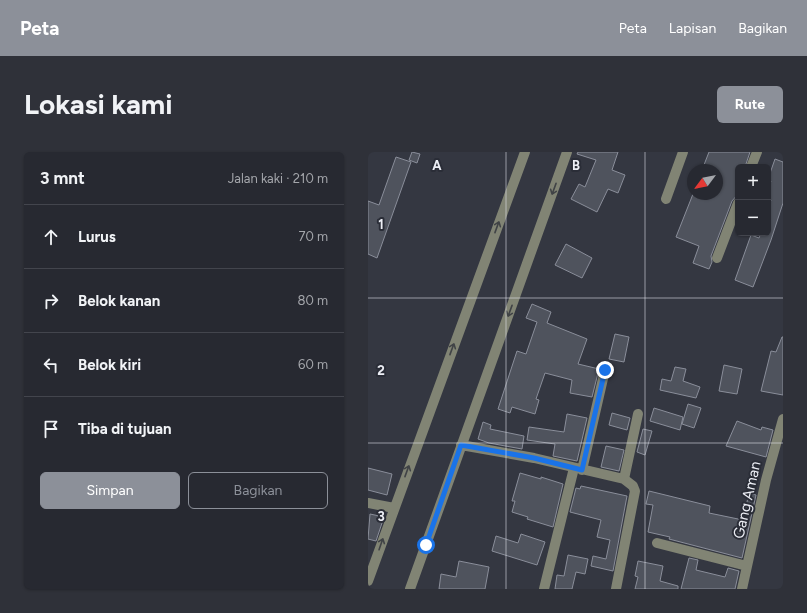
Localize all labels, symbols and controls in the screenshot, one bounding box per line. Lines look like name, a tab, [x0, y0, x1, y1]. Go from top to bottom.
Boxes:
text: Peta	[20, 17, 59, 40]
text: Peta	[619, 20, 647, 37]
text: Lapisan	[669, 20, 716, 37]
text: Bagikan	[738, 20, 787, 37]
button: Rute	[717, 86, 783, 123]
text: Lokasi kami	[24, 87, 173, 121]
text: A	[432, 158, 442, 173]
text: B	[572, 158, 580, 173]
north arrow	[687, 164, 723, 200]
map controls	[735, 164, 771, 236]
button: +	[735, 164, 771, 200]
text: 3 mnt	[40, 168, 85, 188]
text: Jalan kaki · 210 m	[228, 171, 328, 186]
one-way arrow	[550, 182, 557, 195]
button: −	[735, 200, 771, 236]
text: 1	[378, 217, 384, 232]
one-way arrow	[493, 222, 501, 234]
icon: ahead	[40, 226, 62, 248]
text: Lurus	[78, 228, 116, 246]
text: 70 m	[298, 229, 328, 244]
icon: right	[40, 290, 62, 312]
text: Belok kanan	[78, 292, 160, 310]
text: 80 m	[297, 293, 328, 308]
one-way arrow	[505, 305, 513, 317]
one-way arrow	[448, 344, 456, 356]
icon: left	[40, 354, 62, 376]
text: Belok kiri	[78, 356, 141, 374]
text: 60 m	[298, 357, 328, 372]
route end	[596, 361, 614, 379]
text: 2	[377, 363, 385, 378]
icon: arrive	[40, 418, 62, 440]
text: Tiba di tujuan	[78, 420, 172, 438]
street label: Gang Aman	[729, 460, 765, 540]
one-way arrow	[404, 465, 411, 478]
button: Simpan	[40, 472, 180, 509]
button: Bagikan	[188, 472, 328, 509]
text: 3	[377, 509, 385, 524]
route start	[417, 536, 435, 554]
one-way arrow	[377, 539, 385, 551]

